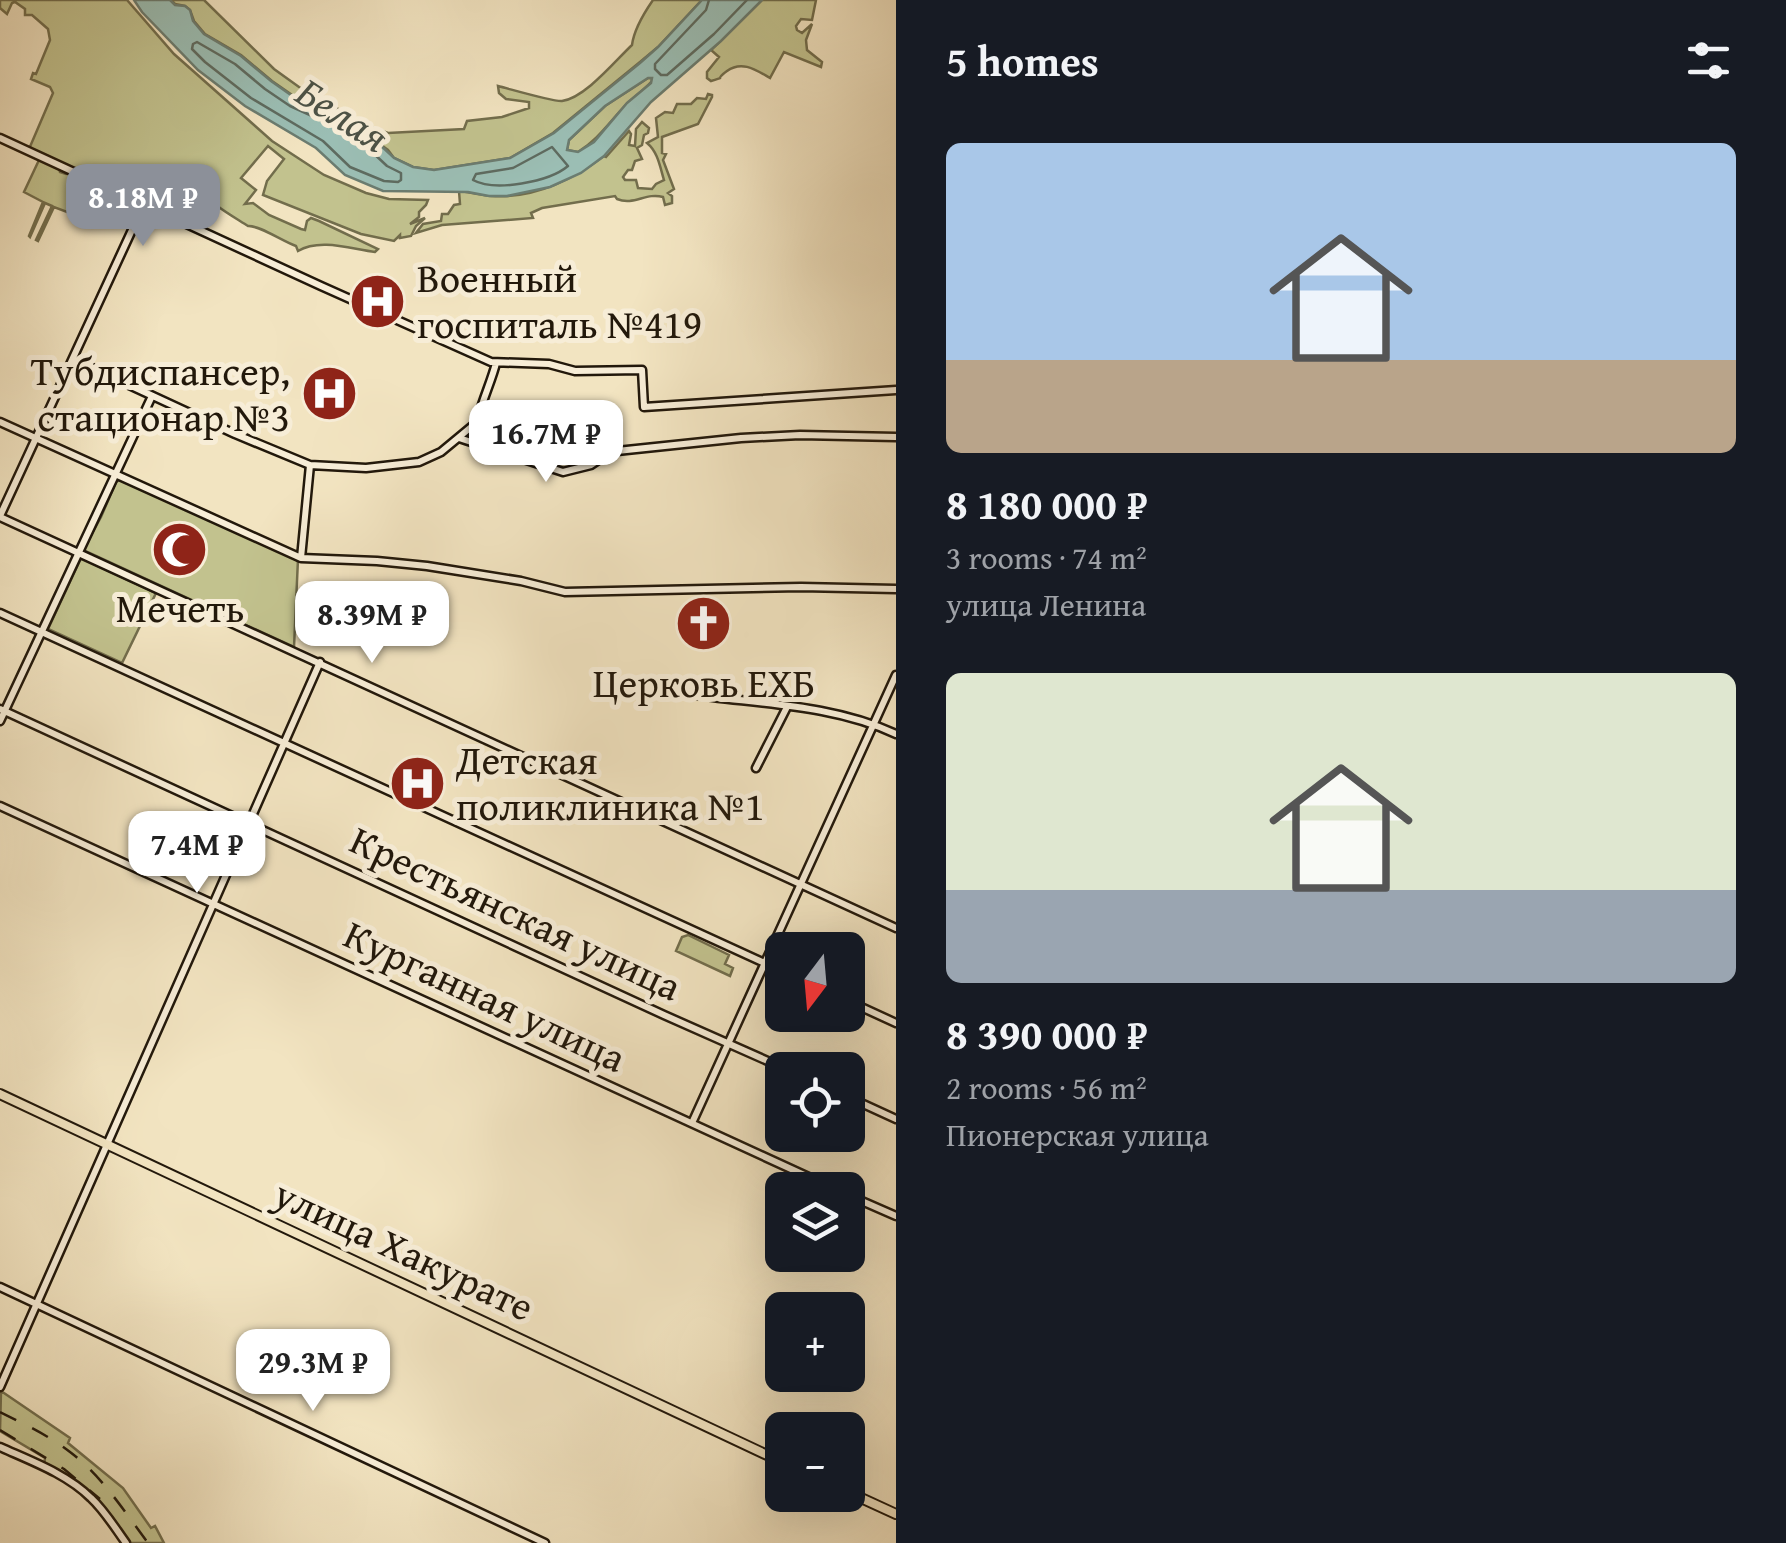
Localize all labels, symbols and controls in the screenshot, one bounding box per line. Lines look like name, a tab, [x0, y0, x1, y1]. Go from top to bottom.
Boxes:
text: 5 homes	[946, 30, 1099, 91]
icon: filters	[1681, 33, 1736, 88]
water label: Белая	[285, 61, 402, 166]
pin: 8.18M ₽	[51, 164, 235, 249]
text: 8.18M ₽	[88, 173, 198, 220]
icon: home	[1251, 208, 1431, 388]
place label: Военный госпиталь №419	[417, 248, 702, 353]
hospital icon: Военный госпиталь №419	[348, 271, 408, 331]
place label: Тубдиспансер, стационар №3	[31, 341, 290, 446]
hospital icon: Тубдиспансер, стационар №3	[299, 364, 359, 424]
pin: 16.7M ₽	[454, 400, 638, 485]
text: 16.7M ₽	[491, 409, 601, 456]
text: 8 180 000 ₽	[946, 473, 1148, 534]
mosque icon: Мечеть	[150, 519, 210, 579]
text: 3 rooms · 74 m²	[946, 534, 1147, 581]
place label: Мечеть	[116, 578, 244, 637]
pin: 8.39M ₽	[280, 581, 464, 666]
text: улица Ленина	[946, 581, 1146, 628]
text: 8.39M ₽	[317, 590, 427, 637]
church icon: Церковь ЕХБ	[674, 594, 734, 654]
place label: Церковь ЕХБ	[593, 653, 815, 712]
place label: Детская поликлиника №1	[455, 730, 764, 835]
icon: home	[1251, 738, 1431, 918]
hospital icon: Детская поликлиника №1	[387, 753, 447, 813]
street label: Крестьянская улица	[341, 810, 691, 1015]
pin: 7.4M ₽	[116, 811, 278, 896]
text: 7.4M ₽	[150, 820, 244, 867]
street label: Курганная улица	[335, 904, 636, 1087]
north arrow	[765, 932, 865, 1032]
map controls	[765, 932, 865, 1512]
text: 8 390 000 ₽	[946, 1003, 1148, 1064]
button: locate	[765, 1052, 865, 1152]
text: 2 rooms · 56 m²	[946, 1064, 1147, 1111]
text: Пионерская улица	[946, 1111, 1209, 1158]
street label: улица Хакурате	[264, 1163, 544, 1336]
button: layers	[765, 1172, 865, 1272]
button: +	[765, 1292, 865, 1392]
pin: 29.3M ₽	[221, 1329, 405, 1414]
text: 29.3M ₽	[258, 1338, 368, 1385]
button: −	[765, 1412, 865, 1512]

